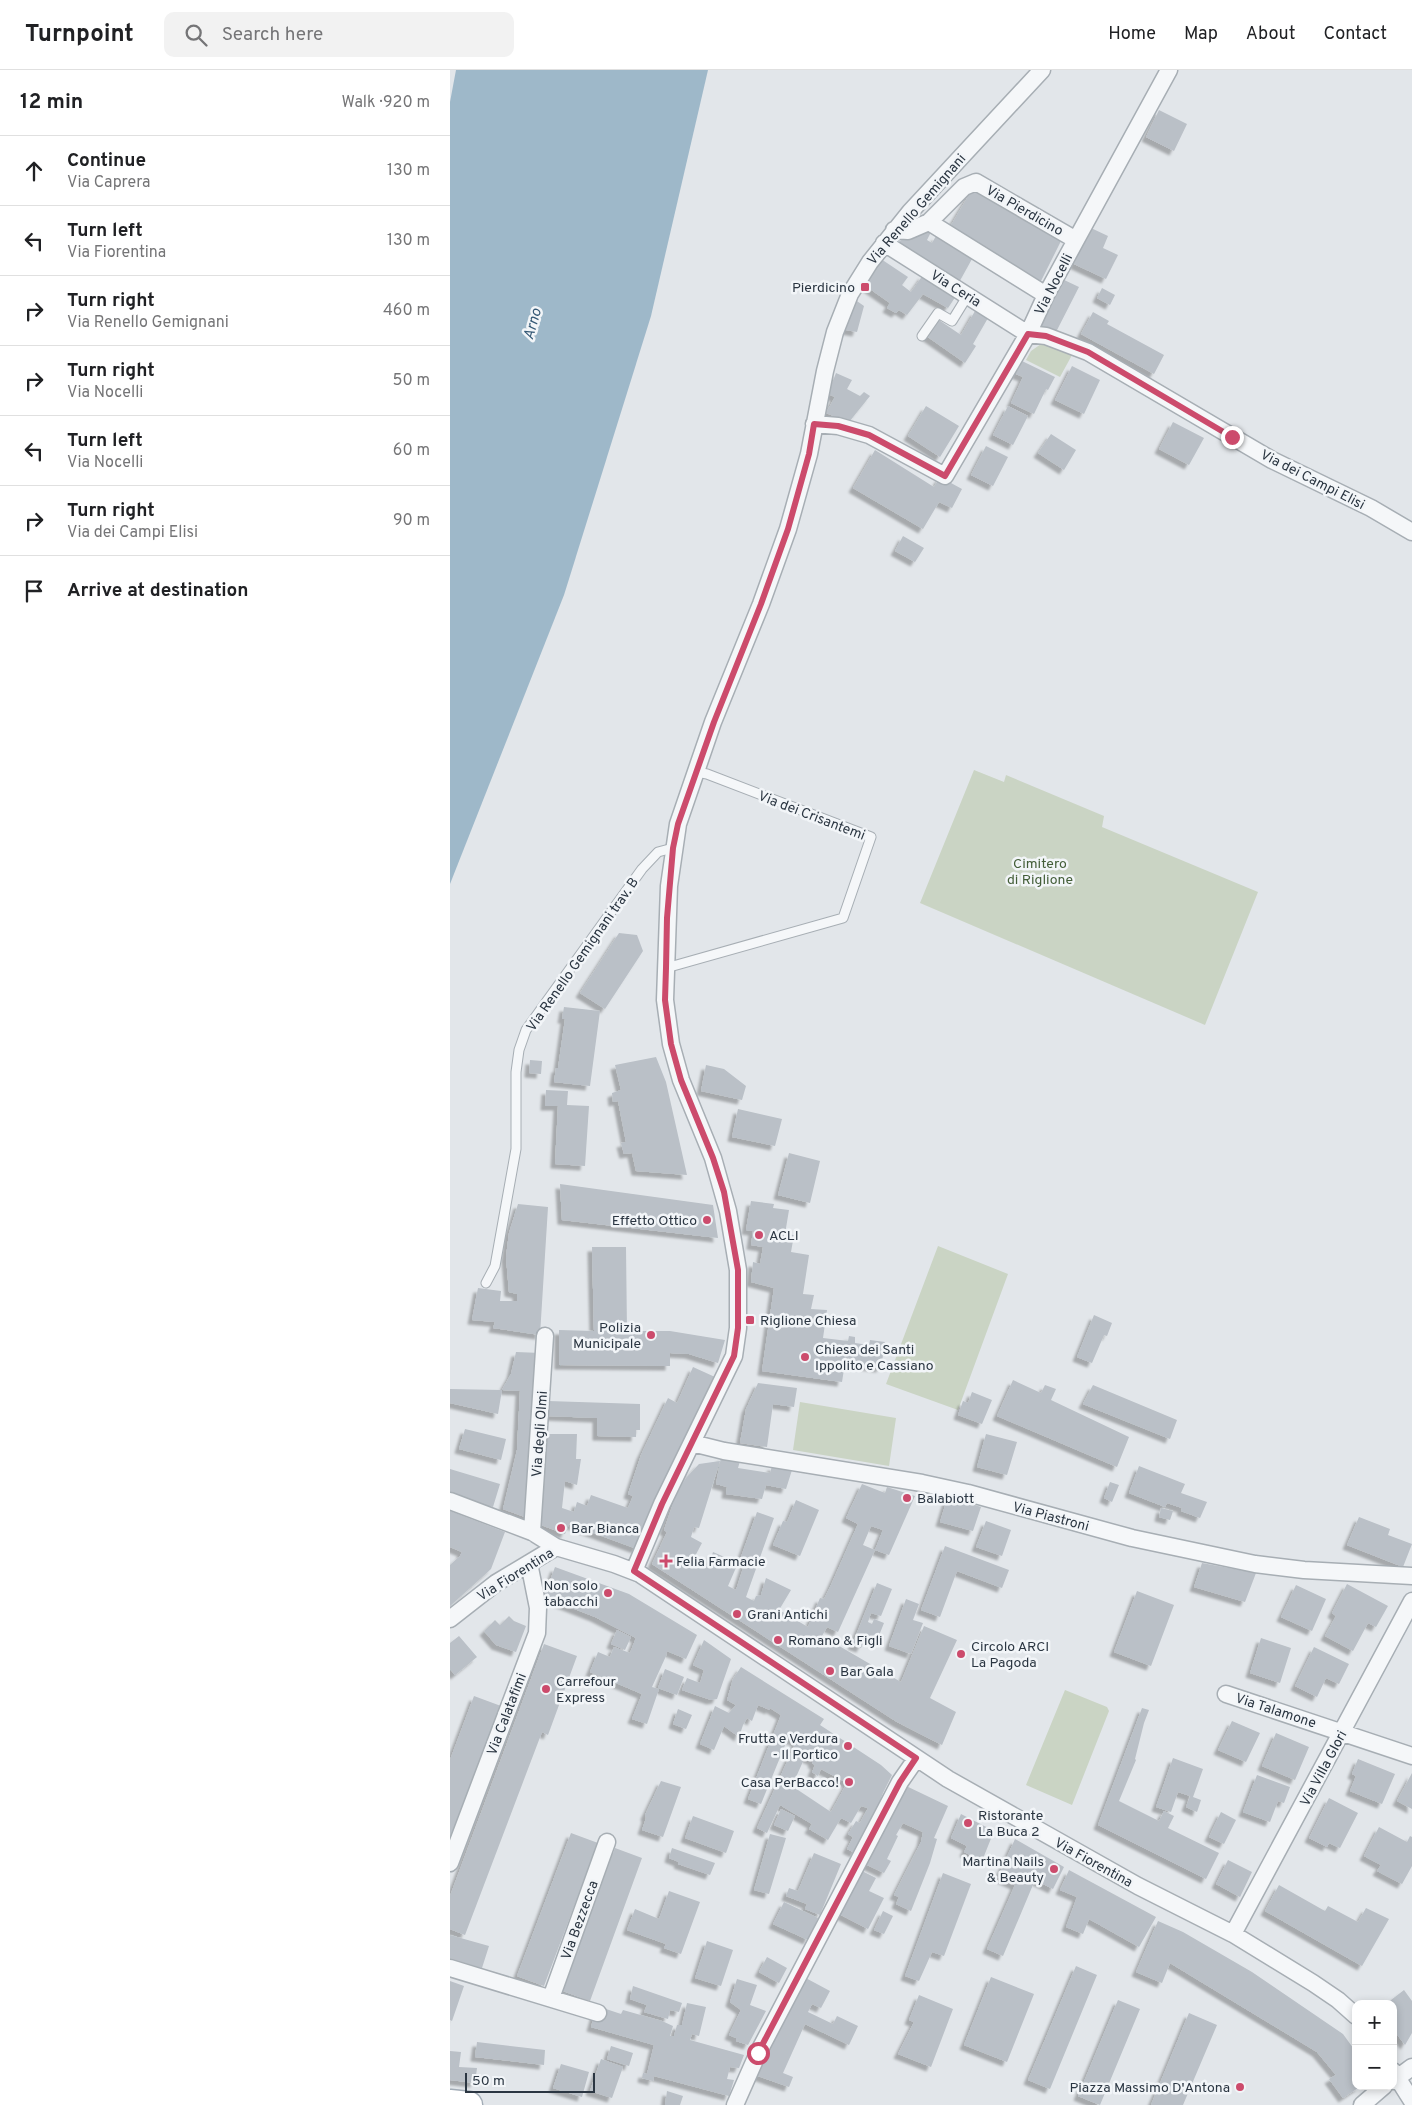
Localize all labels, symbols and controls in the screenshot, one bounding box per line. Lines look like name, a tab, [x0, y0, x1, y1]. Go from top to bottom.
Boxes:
search box	[164, 12, 514, 57]
text: Turnpoint	[25, 20, 134, 50]
icon: search	[182, 21, 210, 49]
text: Search here	[222, 23, 323, 47]
text: Home	[1108, 23, 1156, 46]
text: Map	[1184, 23, 1218, 46]
text: About	[1246, 23, 1295, 46]
text: Contact	[1323, 23, 1387, 46]
text: 12 min	[20, 89, 83, 116]
text: Walk · 920 m	[341, 93, 430, 113]
text: Continue	[67, 149, 146, 173]
street label: Via Renello Gemignani	[864, 151, 970, 269]
icon: ahead	[20, 157, 48, 185]
text: 130 m	[387, 161, 430, 181]
text: Via Caprera	[67, 173, 151, 193]
street label: Via Pierdicino	[983, 182, 1066, 240]
text: Turn left	[67, 219, 143, 243]
icon: left	[20, 227, 48, 255]
text: 130 m	[387, 231, 430, 251]
text: Via Fiorentina	[67, 243, 166, 263]
street label: Via Nocelli	[1032, 251, 1077, 318]
street label: Via Ceria	[927, 267, 984, 311]
place label: Pierdicino	[792, 280, 855, 297]
marker: Pierdicino	[859, 281, 871, 293]
text: Turn right	[67, 289, 155, 313]
icon: right	[20, 297, 48, 325]
text: 460 m	[383, 301, 430, 321]
water label: Arno	[520, 307, 547, 342]
text: Via Renello Gemignani	[67, 313, 229, 333]
text: Turn right	[67, 359, 155, 383]
icon: right	[20, 367, 48, 395]
text: 50 m	[393, 371, 430, 391]
text: Via Nocelli	[67, 383, 143, 403]
route end	[1221, 426, 1244, 449]
text: Turn left	[67, 429, 143, 453]
icon: left	[20, 437, 48, 465]
text: 60 m	[393, 441, 430, 461]
street label: Via dei Campi Elisi	[1257, 447, 1367, 514]
text: Via Nocelli	[67, 453, 143, 473]
text: Turn right	[67, 499, 155, 523]
icon: right	[20, 507, 48, 535]
text: 90 m	[393, 511, 430, 531]
text: Via dei Campi Elisi	[67, 523, 198, 543]
icon: arrive	[20, 577, 48, 605]
text: Arrive at destination	[67, 579, 248, 603]
street label: Via dei Crisantemi	[755, 788, 867, 845]
park label: Cimitero di Riglione	[1007, 856, 1073, 889]
street label: Via Renello Gemignani trav. B	[523, 875, 643, 1035]
place label: Effetto Ottico	[612, 1213, 697, 1230]
marker: Effetto Ottico	[701, 1214, 713, 1226]
place label: ACLI	[769, 1228, 799, 1245]
marker: ACLI	[753, 1229, 765, 1241]
place label: Riglione Chiesa	[760, 1313, 856, 1330]
marker: Riglione Chiesa	[744, 1314, 756, 1326]
place label: Polizia Municipale	[573, 1320, 641, 1353]
marker: Polizia Municipale	[645, 1329, 657, 1341]
place label: Chiesa dei Santi Ippolito e Cassiano	[815, 1342, 934, 1375]
marker: Chiesa dei Santi Ippolito e Cassiano	[799, 1351, 811, 1363]
street label: Via degli Olmi	[529, 1390, 552, 1478]
place label: Balabiott	[917, 1491, 974, 1508]
marker: Balabiott	[901, 1492, 913, 1504]
street label: Via Piastroni	[1010, 1499, 1091, 1536]
place label: Bar Bianca	[571, 1521, 639, 1538]
marker: Bar Bianca	[555, 1522, 567, 1534]
street label: Via Fiorentina	[474, 1545, 557, 1605]
place label: Felia Farmacie	[676, 1554, 765, 1571]
marker: Felia Farmacie	[660, 1555, 672, 1567]
place label: Non solo tabacchi	[543, 1578, 598, 1611]
marker: Non solo tabacchi	[602, 1587, 614, 1599]
place label: Grani Antichi	[747, 1607, 828, 1624]
marker: Grani Antichi	[731, 1608, 743, 1620]
place label: Romano & Figli	[788, 1633, 883, 1650]
marker: Romano & Figli	[772, 1634, 784, 1646]
place label: Circolo ARCI La Pagoda	[971, 1639, 1049, 1672]
marker: Circolo ARCI La Pagoda	[955, 1648, 967, 1660]
place label: Bar Gala	[840, 1664, 894, 1681]
marker: Bar Gala	[824, 1665, 836, 1677]
street label: Via Calatafimi	[484, 1671, 531, 1758]
place label: Carrefour Express	[556, 1674, 616, 1707]
marker: Carrefour Express	[540, 1683, 552, 1695]
street label: Via Talamone	[1233, 1690, 1318, 1732]
street label: Via Villa Glori	[1297, 1728, 1351, 1810]
place label: Frutta e Verdura - Il Portico	[738, 1731, 838, 1764]
marker: Frutta e Verdura - Il Portico	[842, 1740, 854, 1752]
place label: Casa PerBacco!	[741, 1775, 839, 1792]
marker: Casa PerBacco!	[843, 1776, 855, 1788]
place label: Ristorante La Buca 2	[978, 1808, 1043, 1841]
marker: Ristorante La Buca 2	[962, 1817, 974, 1829]
street label: Via Fiorentina	[1051, 1835, 1135, 1892]
place label: Martina Nails & Beauty	[962, 1854, 1044, 1887]
marker: Martina Nails & Beauty	[1048, 1863, 1060, 1875]
street label: Via Bezzecca	[558, 1879, 603, 1962]
map controls	[1352, 2000, 1397, 2090]
button: +	[1352, 2000, 1397, 2045]
route start	[747, 2042, 770, 2065]
button: −	[1352, 2045, 1397, 2090]
scale bar	[465, 2070, 595, 2093]
text: 50 m	[472, 2073, 505, 2090]
place label: Piazza Massimo D'Antona	[1069, 2080, 1230, 2097]
marker: Piazza Massimo D'Antona	[1234, 2081, 1246, 2093]

